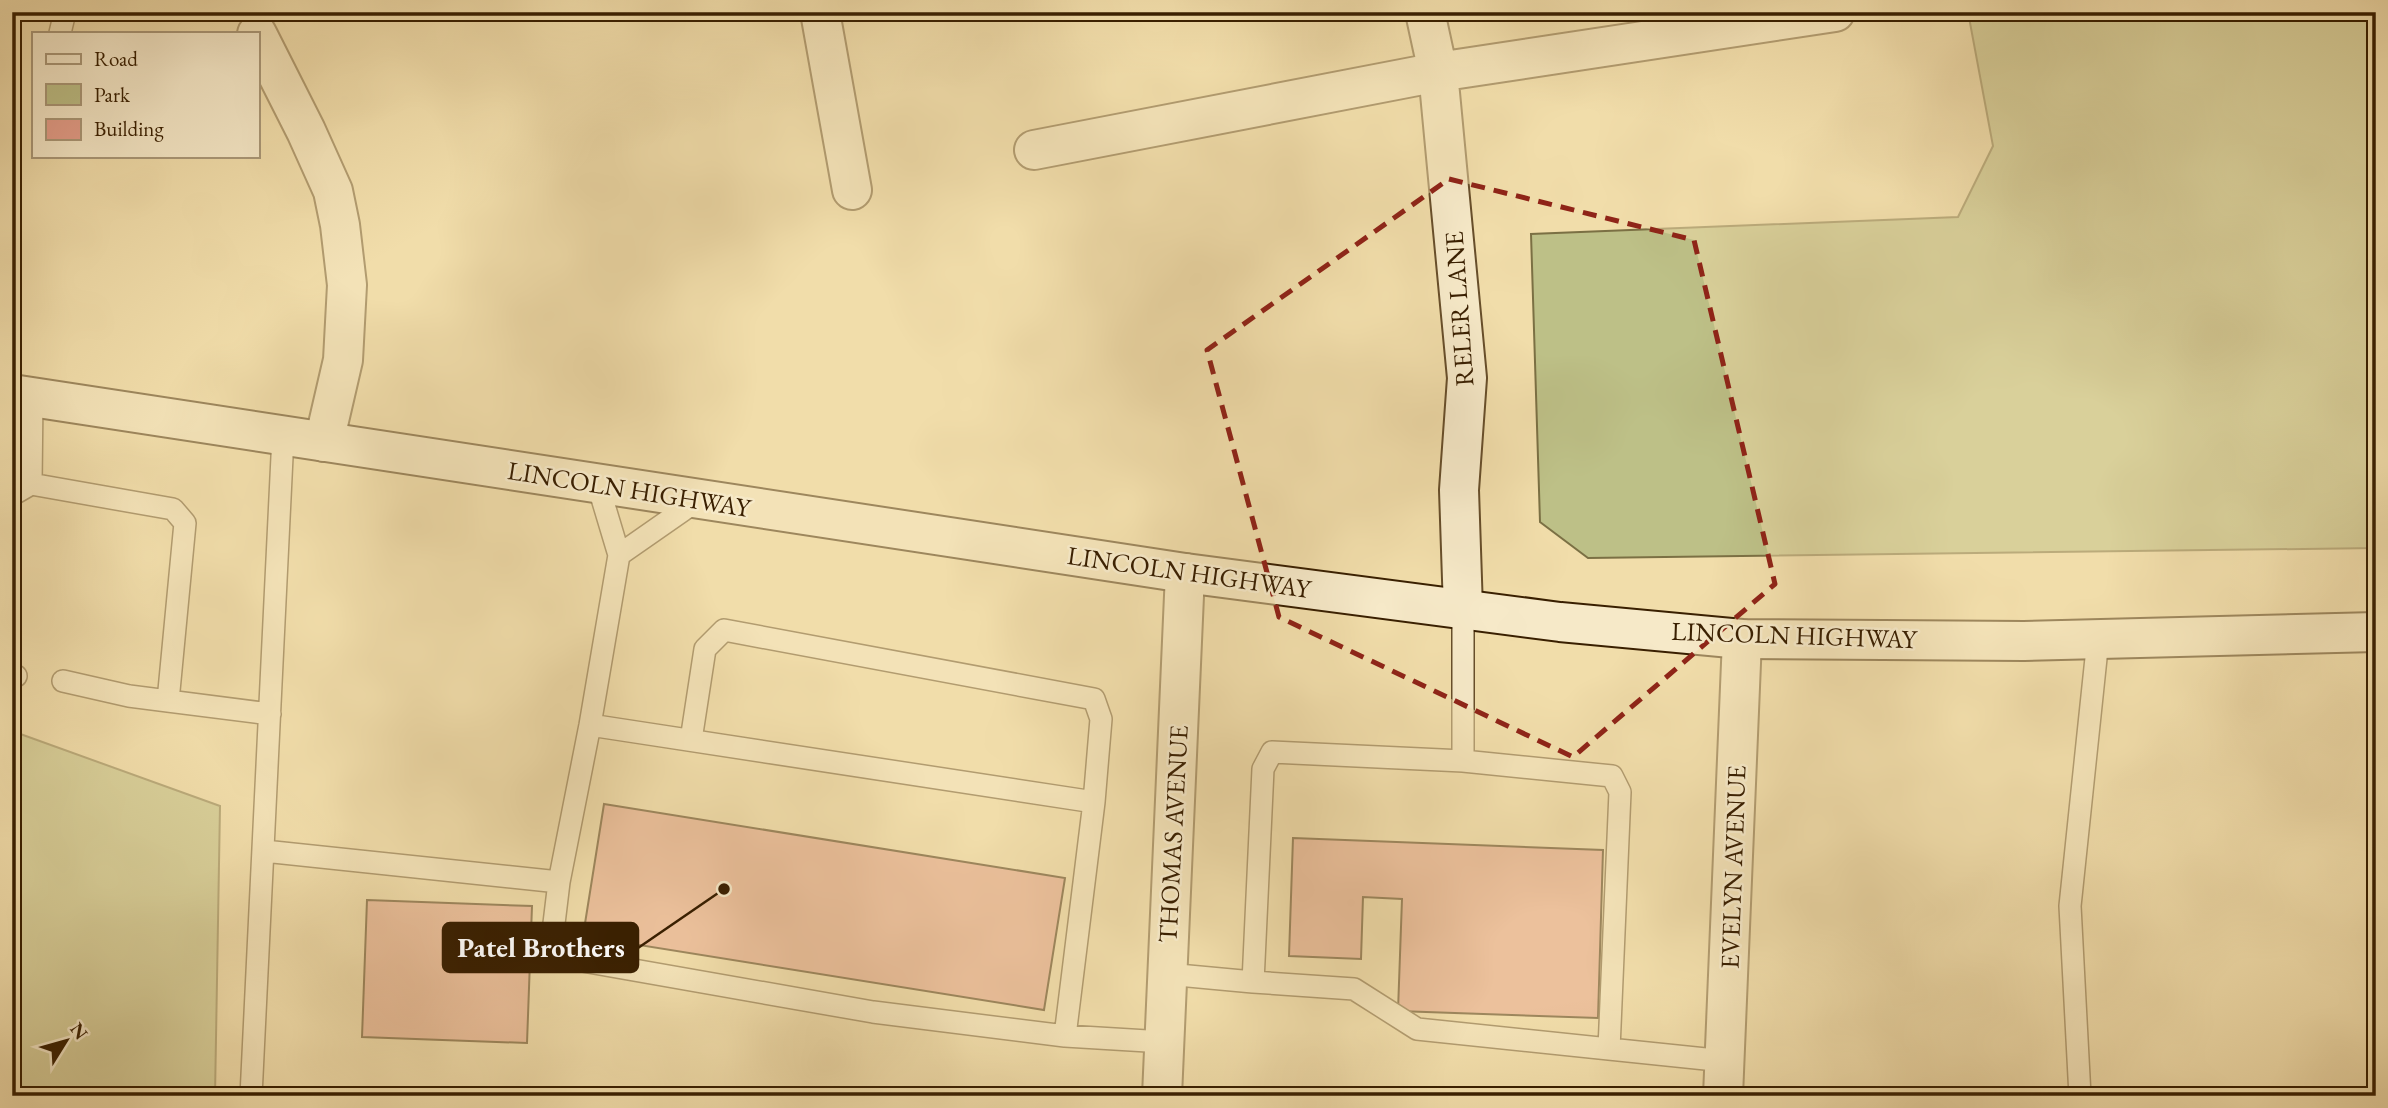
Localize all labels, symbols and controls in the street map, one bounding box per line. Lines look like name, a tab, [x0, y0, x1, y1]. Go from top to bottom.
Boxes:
legend	[32, 32, 259, 158]
text: Road	[94, 45, 138, 72]
text: Park	[94, 81, 131, 108]
text: Building	[94, 115, 164, 142]
street label: RELER LANE	[1437, 230, 1481, 388]
street label: LINCOLN HIGHWAY	[505, 453, 755, 525]
street label: LINCOLN HIGHWAY	[1065, 538, 1315, 606]
street label: LINCOLN HIGHWAY	[1671, 614, 1919, 656]
street label: THOMAS AVENUE	[1150, 724, 1196, 944]
street label: EVELYN AVENUE	[1712, 764, 1754, 969]
callout: Patel Brothers	[443, 923, 638, 972]
text: Patel Brothers	[457, 929, 625, 965]
north arrow	[32, 1006, 102, 1076]
text: N	[65, 1017, 94, 1045]

